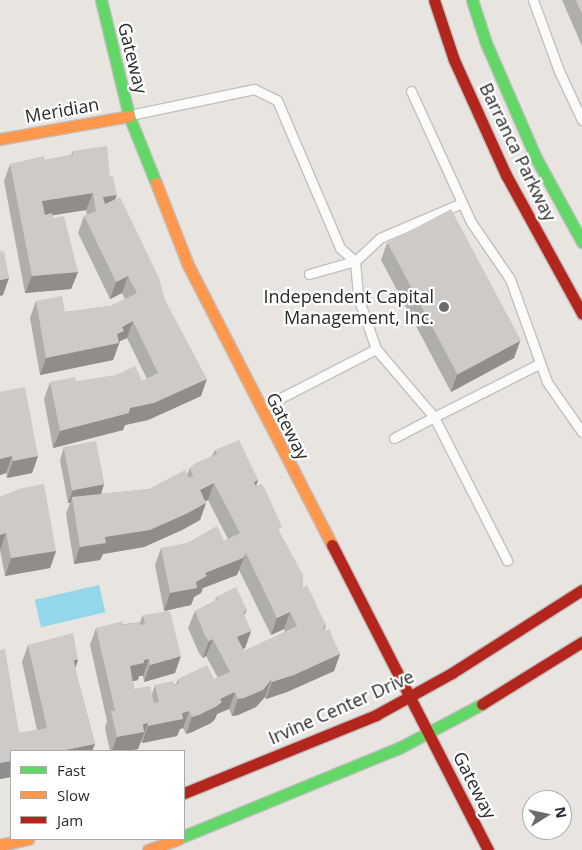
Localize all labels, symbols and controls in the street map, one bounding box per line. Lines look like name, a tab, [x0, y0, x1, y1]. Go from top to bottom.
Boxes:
street label: Gateway	[114, 20, 152, 96]
street label: Barranca Parkway	[475, 79, 561, 225]
street label: Meridian	[23, 93, 101, 127]
place label: Independent Capital Management, Inc.	[264, 286, 434, 328]
marker: Independent Capital Management, Inc.	[438, 301, 450, 313]
street label: Gateway	[262, 389, 314, 463]
street label: Irvine Center Drive	[265, 665, 417, 749]
street label: Gateway	[449, 748, 501, 822]
legend	[10, 750, 185, 840]
text: Fast	[57, 760, 86, 780]
text: Slow	[57, 785, 90, 805]
north arrow	[522, 790, 572, 840]
text: N	[551, 805, 572, 820]
text: Jam	[57, 810, 83, 830]

